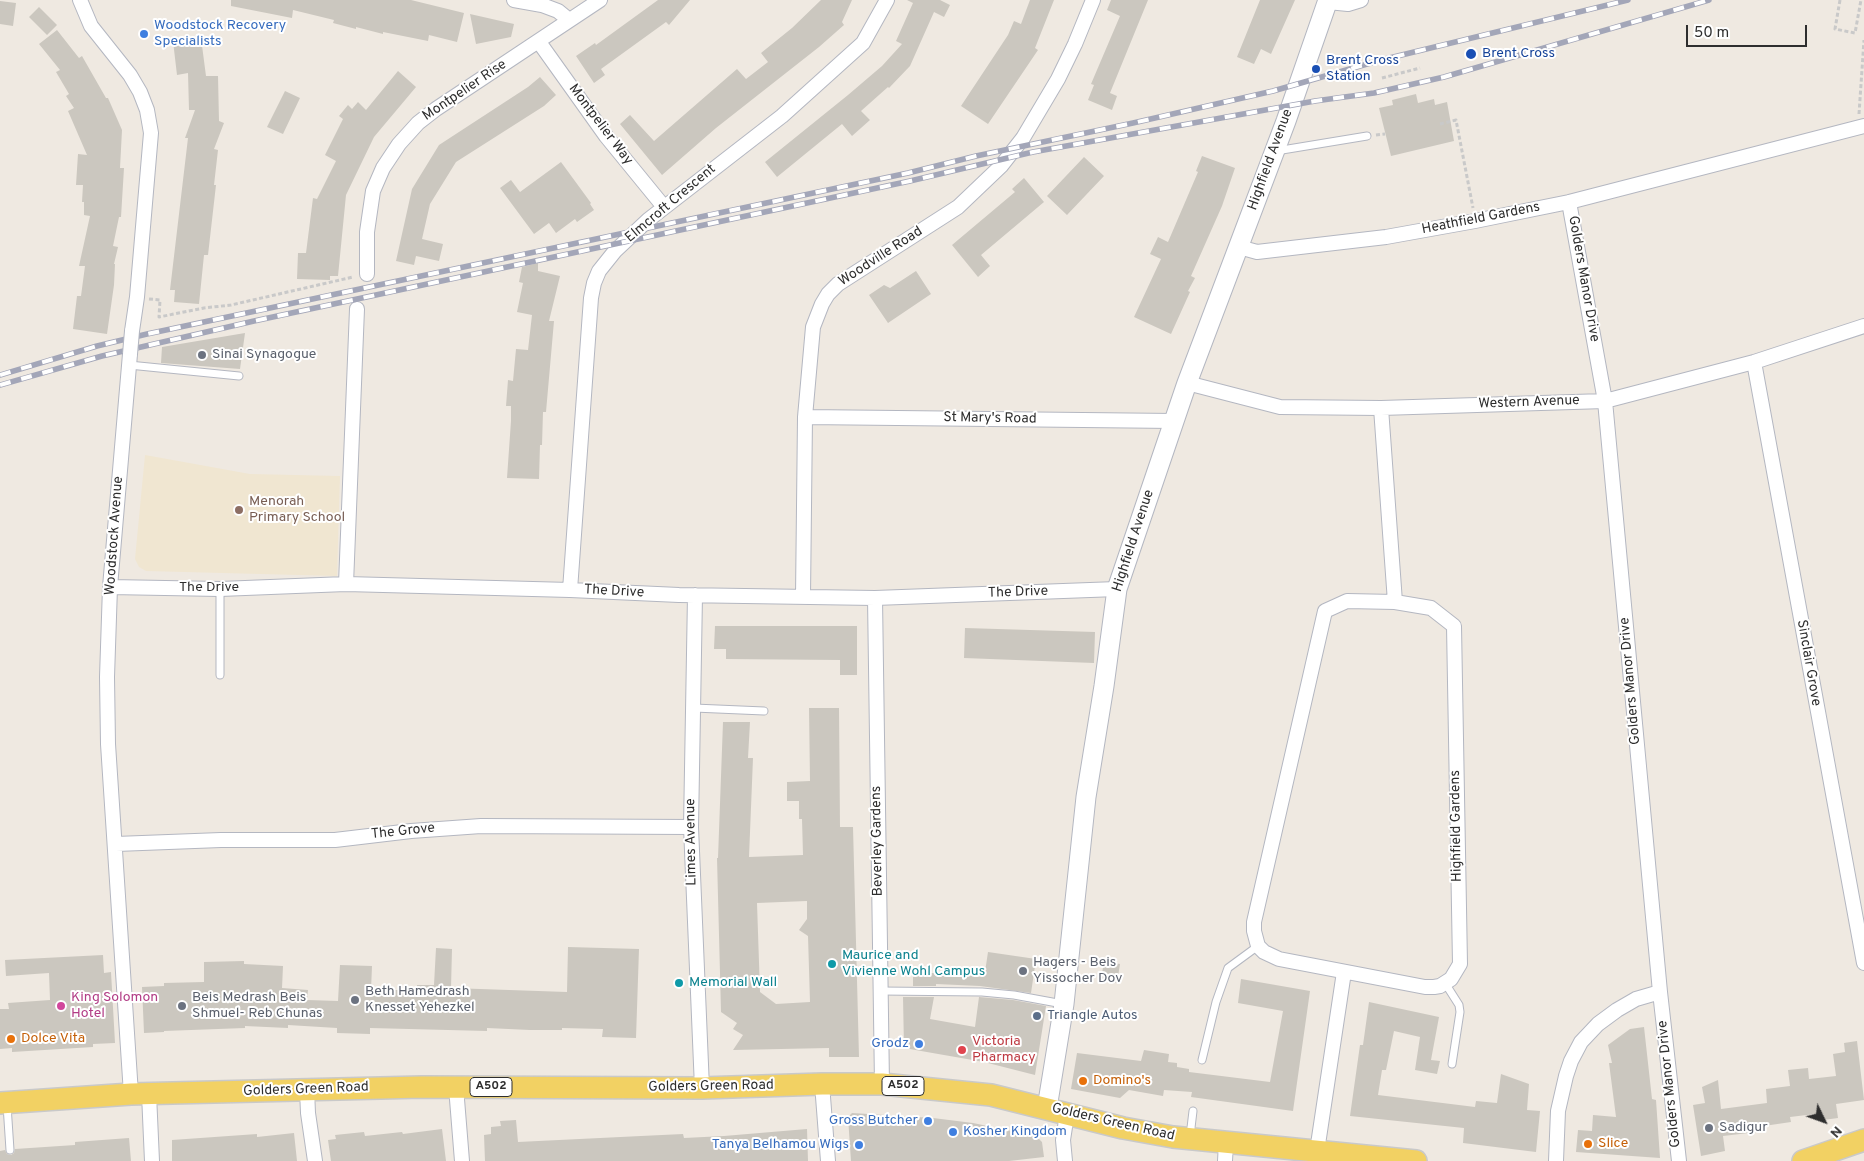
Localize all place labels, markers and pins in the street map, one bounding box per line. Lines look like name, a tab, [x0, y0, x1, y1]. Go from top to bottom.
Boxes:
place label: Woodstock Recovery Specialists	[154, 18, 286, 50]
marker: Woodstock Recovery Specialists	[138, 28, 150, 40]
place label: Brent Cross	[1482, 46, 1555, 62]
marker: Brent Cross	[1464, 47, 1478, 61]
place label: Brent Cross Station	[1326, 53, 1399, 85]
marker: Brent Cross Station	[1310, 63, 1322, 75]
place label: Sinai Synagogue	[212, 347, 316, 363]
marker: Sinai Synagogue	[196, 349, 208, 361]
place label: Menorah Primary School	[249, 494, 345, 526]
marker: Menorah Primary School	[233, 504, 245, 516]
place label: Maurice and Vivienne Wohl Campus	[842, 948, 985, 980]
place label: Hagers - Beis Yissocher Dov	[1033, 955, 1122, 988]
marker: Maurice and Vivienne Wohl Campus	[826, 958, 838, 970]
marker: Hagers - Beis Yissocher Dov	[1017, 965, 1029, 977]
place label: Memorial Wall	[689, 975, 777, 991]
marker: Memorial Wall	[673, 977, 685, 989]
place label: Beth Hamedrash Knesset Yehezkel	[365, 984, 475, 1016]
place label: King Solomon Hotel	[71, 990, 158, 1022]
place label: Beis Medrash Beis Shmuel- Reb Chunas	[192, 990, 323, 1022]
marker: Beth Hamedrash Knesset Yehezkel	[349, 994, 361, 1006]
marker: King Solomon Hotel	[55, 1000, 67, 1012]
marker: Beis Medrash Beis Shmuel- Reb Chunas	[176, 1000, 188, 1012]
place label: Triangle Autos	[1047, 1008, 1138, 1024]
marker: Triangle Autos	[1031, 1010, 1043, 1022]
place label: Dolce Vita	[21, 1031, 85, 1047]
marker: Dolce Vita	[5, 1033, 17, 1045]
place label: Victoria Pharmacy	[972, 1034, 1036, 1066]
place label: Grodz	[871, 1036, 909, 1052]
marker: Grodz	[913, 1038, 925, 1050]
marker: Victoria Pharmacy	[956, 1044, 968, 1056]
place label: Domino's	[1093, 1073, 1151, 1089]
marker: Domino's	[1077, 1075, 1089, 1087]
place label: Gross Butcher	[829, 1113, 918, 1129]
marker: Gross Butcher	[922, 1115, 934, 1127]
place label: Sadigur	[1719, 1120, 1768, 1136]
marker: Sadigur	[1703, 1122, 1715, 1134]
place label: Kosher Kingdom	[963, 1124, 1067, 1140]
marker: Kosher Kingdom	[947, 1126, 959, 1138]
place label: Slice	[1598, 1136, 1628, 1152]
place label: Tanya Belhamou Wigs	[712, 1137, 849, 1153]
marker: Slice	[1582, 1138, 1594, 1150]
marker: Tanya Belhamou Wigs	[853, 1139, 865, 1151]

